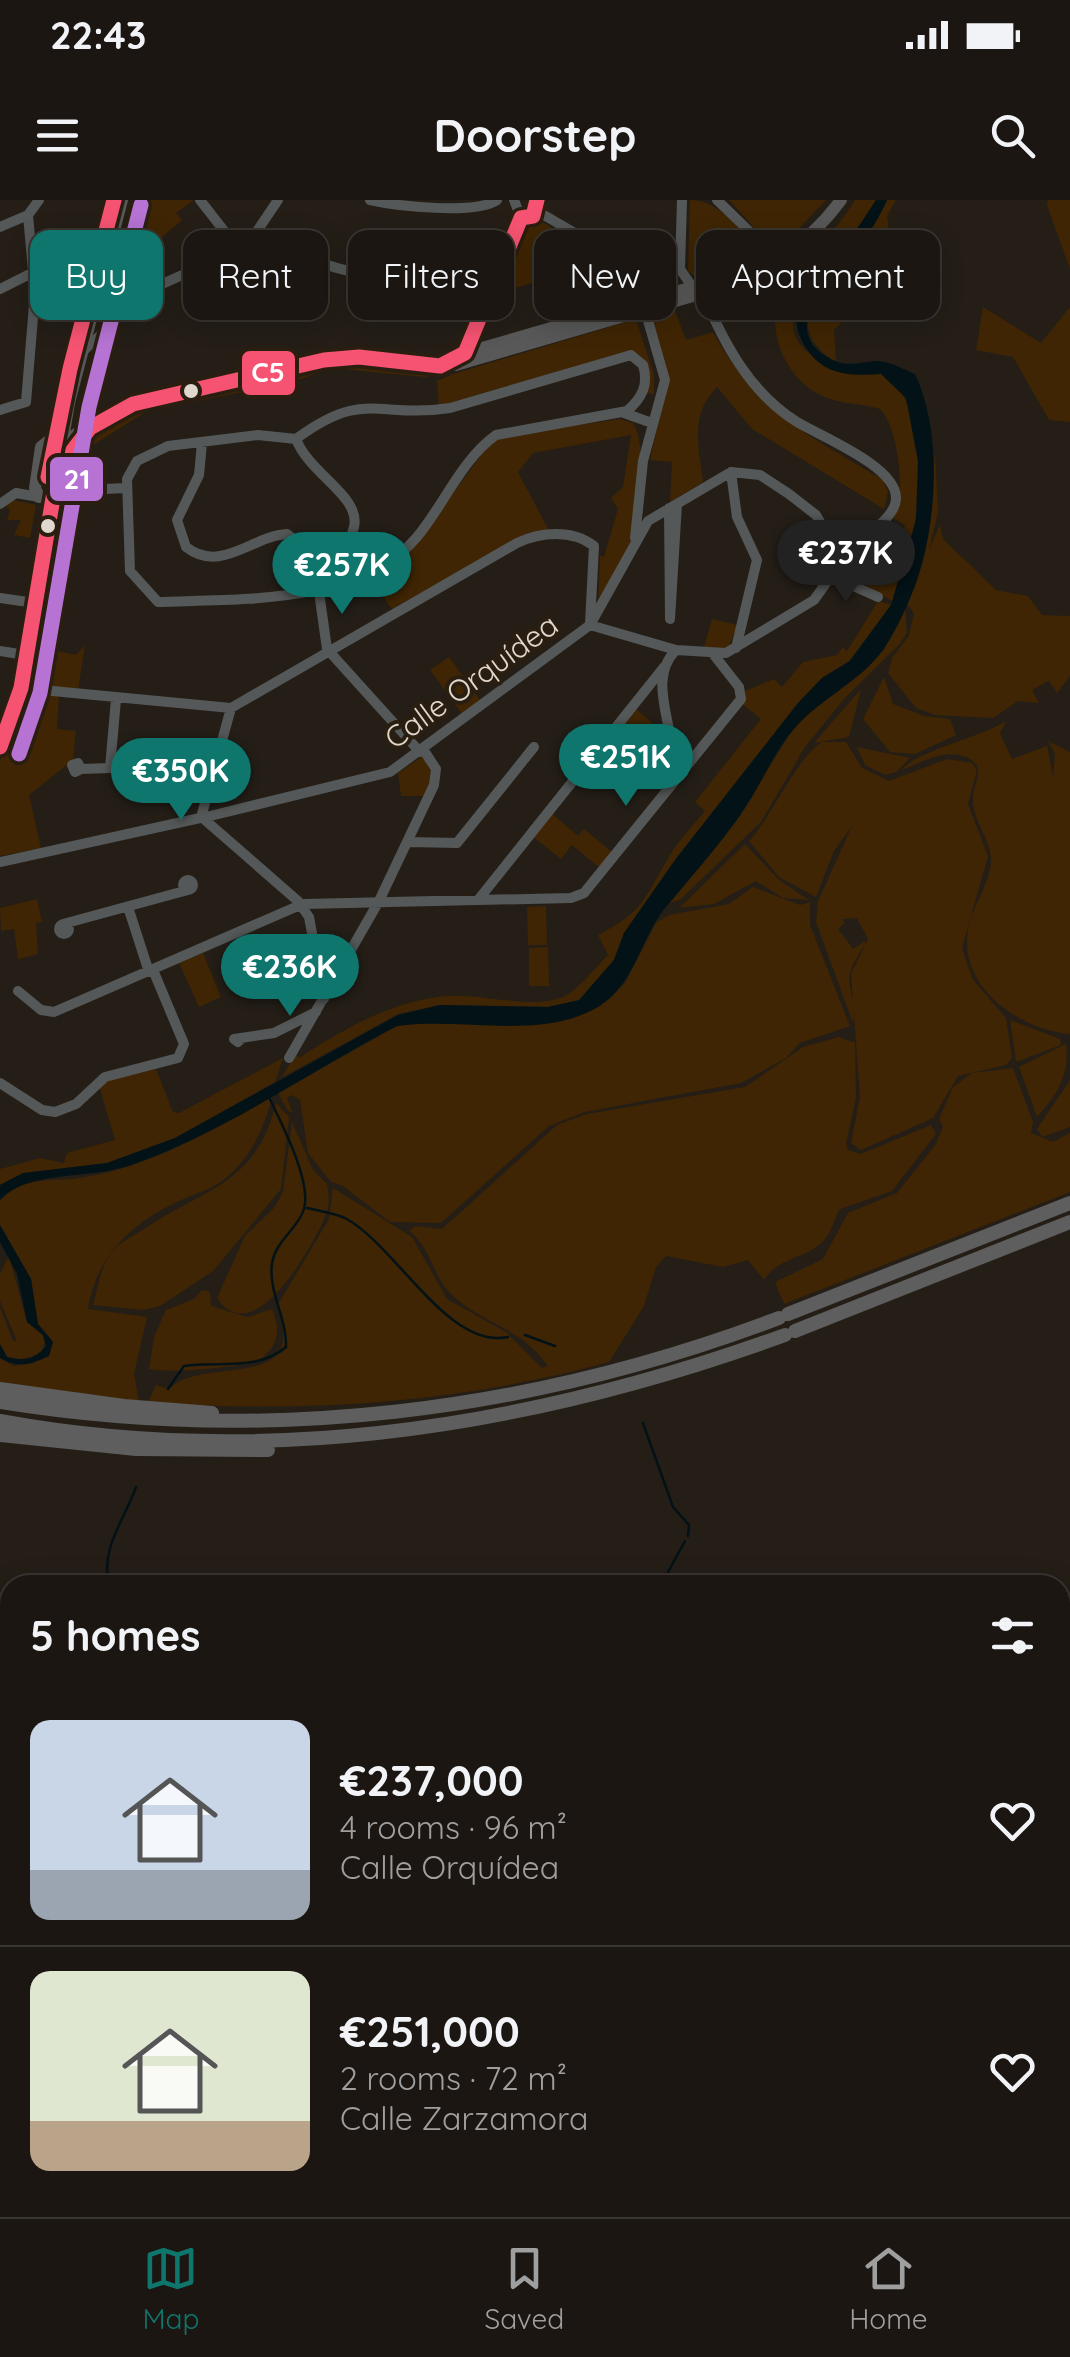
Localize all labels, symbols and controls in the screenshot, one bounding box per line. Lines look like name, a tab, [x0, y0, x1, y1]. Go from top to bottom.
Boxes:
text: 22:43	[50, 11, 146, 59]
text: Doorstep	[434, 107, 636, 163]
icon: menu	[30, 108, 85, 163]
icon: search	[985, 108, 1040, 163]
chip: Buy	[30, 230, 163, 320]
chip: Rent	[183, 230, 328, 320]
chip: Filters	[348, 230, 514, 320]
chip: New	[534, 230, 676, 320]
chip: Apartment	[696, 230, 940, 320]
line badge: C5	[240, 349, 297, 397]
text: C5	[251, 354, 285, 389]
unlabelled marker	[181, 381, 201, 401]
line badge: 21	[48, 455, 105, 503]
text: 21	[64, 461, 90, 496]
unlabelled marker	[38, 516, 58, 536]
pin: €237K	[776, 520, 916, 605]
pin: €257K	[272, 532, 412, 617]
text: €237K	[799, 532, 893, 572]
text: €257K	[294, 544, 390, 584]
street label: Calle Orquídea	[377, 605, 565, 757]
pin: €251K	[556, 724, 696, 809]
text: €251K	[581, 736, 671, 776]
pin: €350K	[111, 738, 251, 823]
text: €350K	[133, 750, 229, 790]
pin: €236K	[220, 934, 360, 1019]
text: €236K	[243, 946, 337, 986]
icon: filters	[985, 1608, 1040, 1663]
text: 5 homes	[30, 1609, 201, 1662]
text: €237,000	[340, 1754, 524, 1807]
icon: home	[110, 1760, 230, 1880]
icon: heart	[985, 1793, 1040, 1848]
text: 4 rooms · 96 m²	[340, 1807, 567, 1847]
text: Calle Orquídea	[340, 1847, 559, 1887]
text: €251,000	[340, 2005, 520, 2058]
icon: home	[110, 2011, 230, 2131]
icon: heart	[985, 2044, 1040, 2099]
text: 2 rooms · 72 m²	[340, 2058, 567, 2098]
text: Calle Zarzamora	[340, 2098, 588, 2138]
tab: Map	[142, 2241, 200, 2336]
tab: Saved	[484, 2241, 564, 2336]
tab: Home	[849, 2241, 928, 2336]

